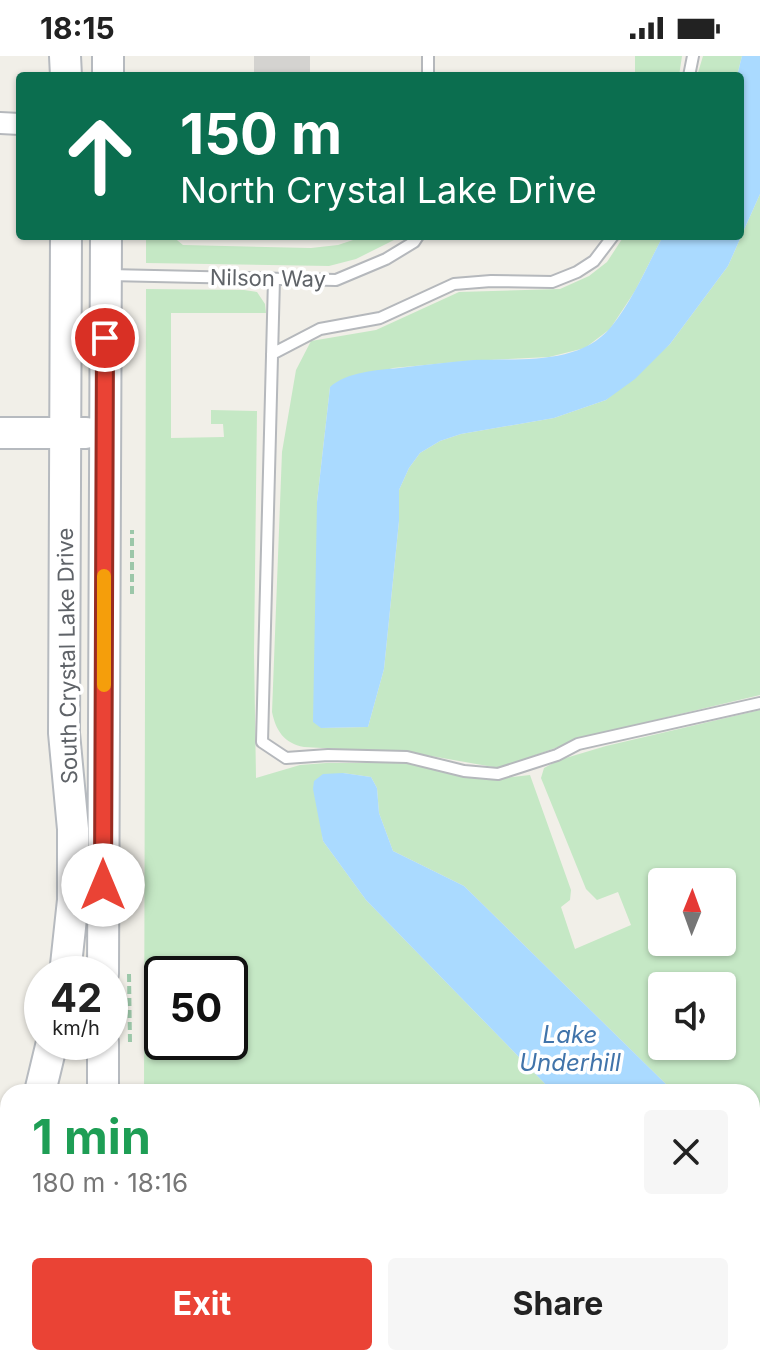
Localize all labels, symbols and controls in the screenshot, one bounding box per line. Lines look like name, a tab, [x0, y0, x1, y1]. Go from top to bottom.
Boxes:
text: 18:15	[40, 10, 115, 46]
text: 150 m	[180, 100, 342, 168]
icon: ahead	[48, 104, 152, 208]
text: North Crystal Lake Drive	[180, 168, 597, 212]
street label: Nilson Way	[210, 264, 326, 292]
pin	[71, 304, 139, 372]
icon: arrive	[83, 316, 127, 360]
street label: South Crystal Lake Drive	[52, 528, 82, 784]
position arrow	[61, 843, 145, 927]
north arrow	[648, 868, 736, 956]
map controls	[648, 868, 736, 1060]
speed limit sign: 50	[144, 956, 248, 1060]
button: sound	[648, 972, 736, 1060]
text: 42	[50, 973, 102, 1022]
text: km/h	[52, 1016, 100, 1040]
water label: Lake Underhill	[519, 1020, 621, 1077]
text: 1 min	[32, 1107, 151, 1166]
button: close	[644, 1110, 728, 1194]
text: 180 m · 18:16	[32, 1167, 188, 1198]
button: Exit	[32, 1258, 372, 1350]
button: Share	[388, 1258, 728, 1350]

